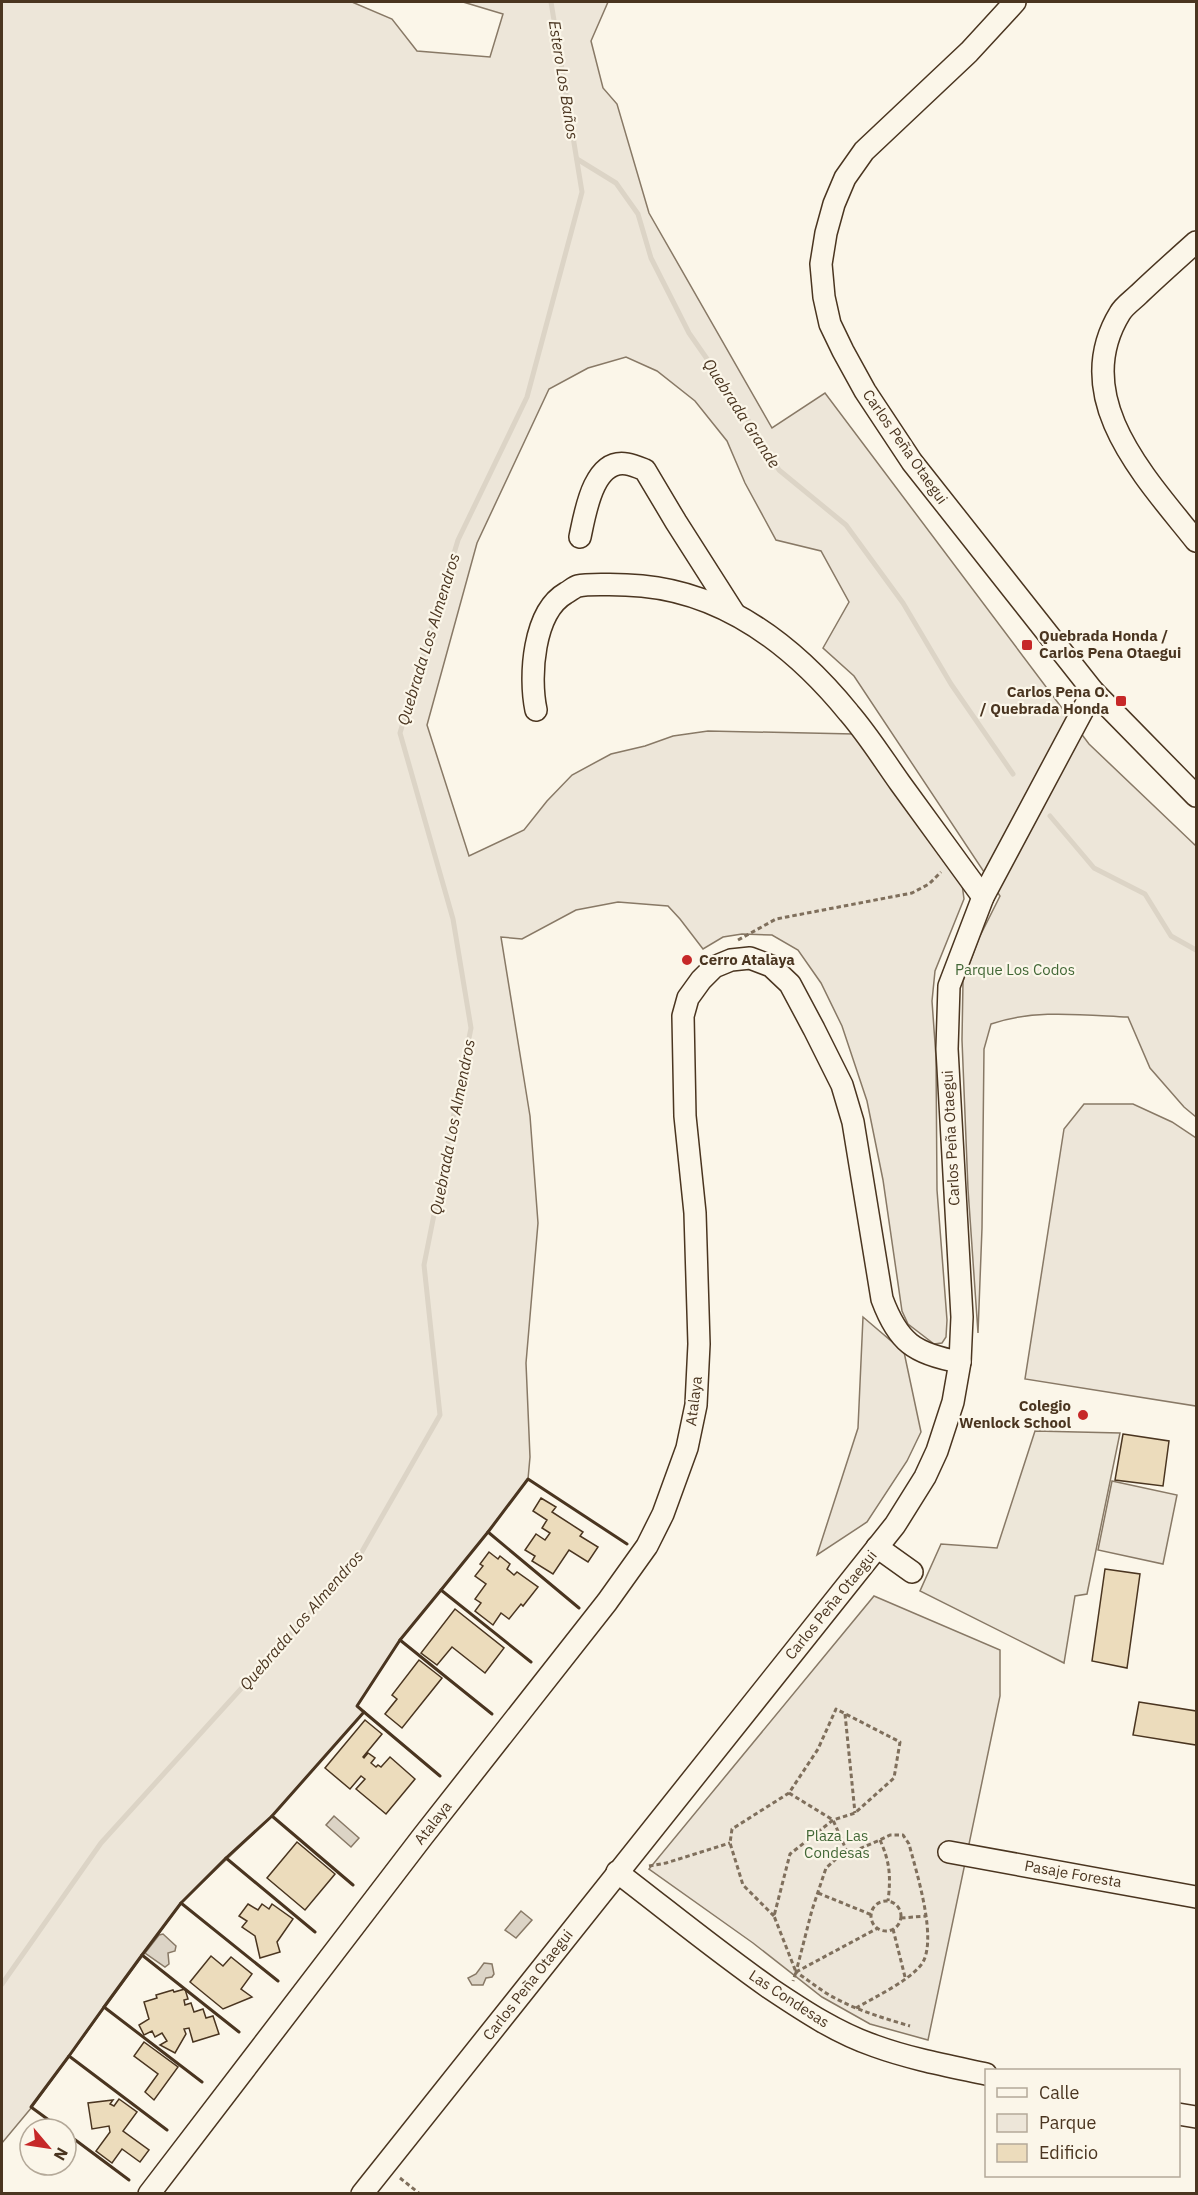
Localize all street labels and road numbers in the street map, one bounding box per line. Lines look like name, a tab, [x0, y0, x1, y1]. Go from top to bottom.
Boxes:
street label: Carlos Peña Otaegui	[859, 386, 952, 508]
street label: Carlos Peña Otaegui	[937, 1070, 964, 1206]
street label: Atalaya	[681, 1375, 706, 1427]
street label: Carlos Peña Otaegui	[781, 1546, 881, 1663]
street label: Atalaya	[410, 1797, 456, 1848]
street label: Pasaje Foresta	[1023, 1856, 1123, 1891]
street label: Carlos Peña Otaegui	[478, 1925, 577, 2044]
street label: Las Condesas	[745, 1966, 833, 2032]

